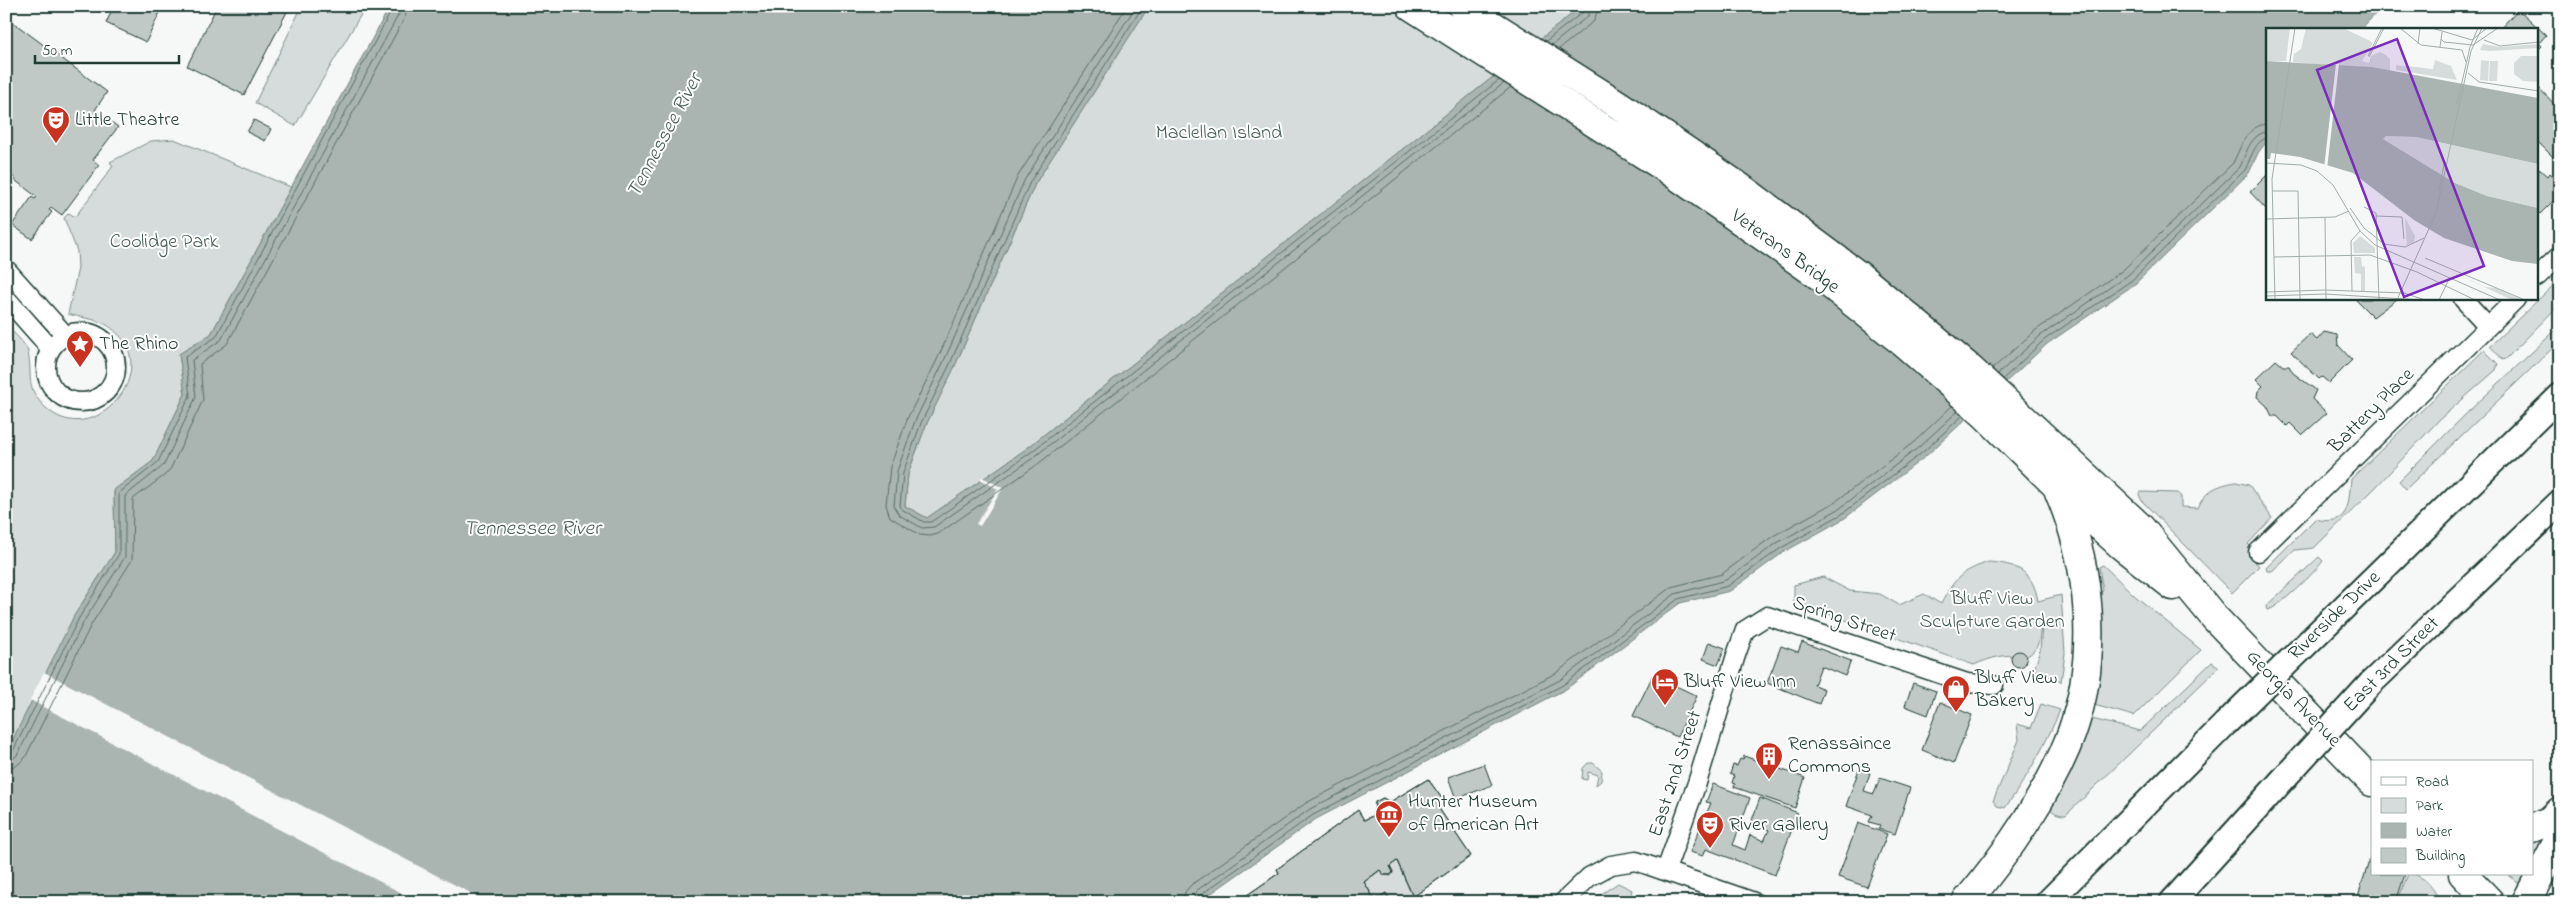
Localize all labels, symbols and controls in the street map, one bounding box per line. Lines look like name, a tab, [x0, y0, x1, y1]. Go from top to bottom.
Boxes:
inset map	[2266, 28, 2538, 300]
scale bar	[35, 32, 179, 64]
text: 50 m	[42, 40, 73, 62]
water label: Tennessee River	[620, 66, 712, 204]
theatre icon: Little Theatre	[41, 105, 71, 144]
place label: Little Theatre	[75, 106, 179, 135]
park label: Maclellan Island	[1156, 119, 1282, 148]
street label: Veterans Bridge	[1723, 202, 1846, 302]
park label: Coolidge Park	[110, 228, 218, 258]
place icon: The Rhino	[65, 329, 95, 368]
place label: The Rhino	[99, 330, 178, 359]
street label: Battery Place	[2322, 361, 2422, 461]
water label: Tennessee River	[463, 514, 603, 544]
street label: Riverside Drive	[2282, 564, 2388, 668]
park label: Bluff View Sculpture Garden	[1919, 585, 2065, 637]
street label: Spring Street	[1788, 589, 1900, 652]
street label: East 3rd Street	[2337, 610, 2447, 720]
street label: Georgia Avenue	[2238, 643, 2347, 755]
place label: Bluff View Bakery	[1974, 664, 2057, 716]
hotel icon: Bluff View Inn	[1650, 667, 1680, 706]
place label: Bluff View Inn	[1683, 668, 1796, 697]
shop icon: Bluff View Bakery	[1941, 674, 1971, 713]
street label: East 2nd Street	[1642, 707, 1710, 841]
place label: Renassaince Commons	[1788, 730, 1891, 782]
building icon: Renassaince Commons	[1754, 741, 1784, 780]
legend	[2371, 760, 2534, 876]
text: Road	[2416, 771, 2449, 793]
place label: Hunter Museum of American Art	[1408, 788, 1539, 840]
text: Park	[2416, 795, 2444, 817]
museum icon: Hunter Museum of American Art	[1374, 799, 1404, 838]
theatre icon: River Gallery	[1695, 810, 1725, 849]
place label: River Gallery	[1729, 811, 1828, 840]
text: Water	[2416, 821, 2452, 843]
text: Building	[2415, 845, 2465, 868]

